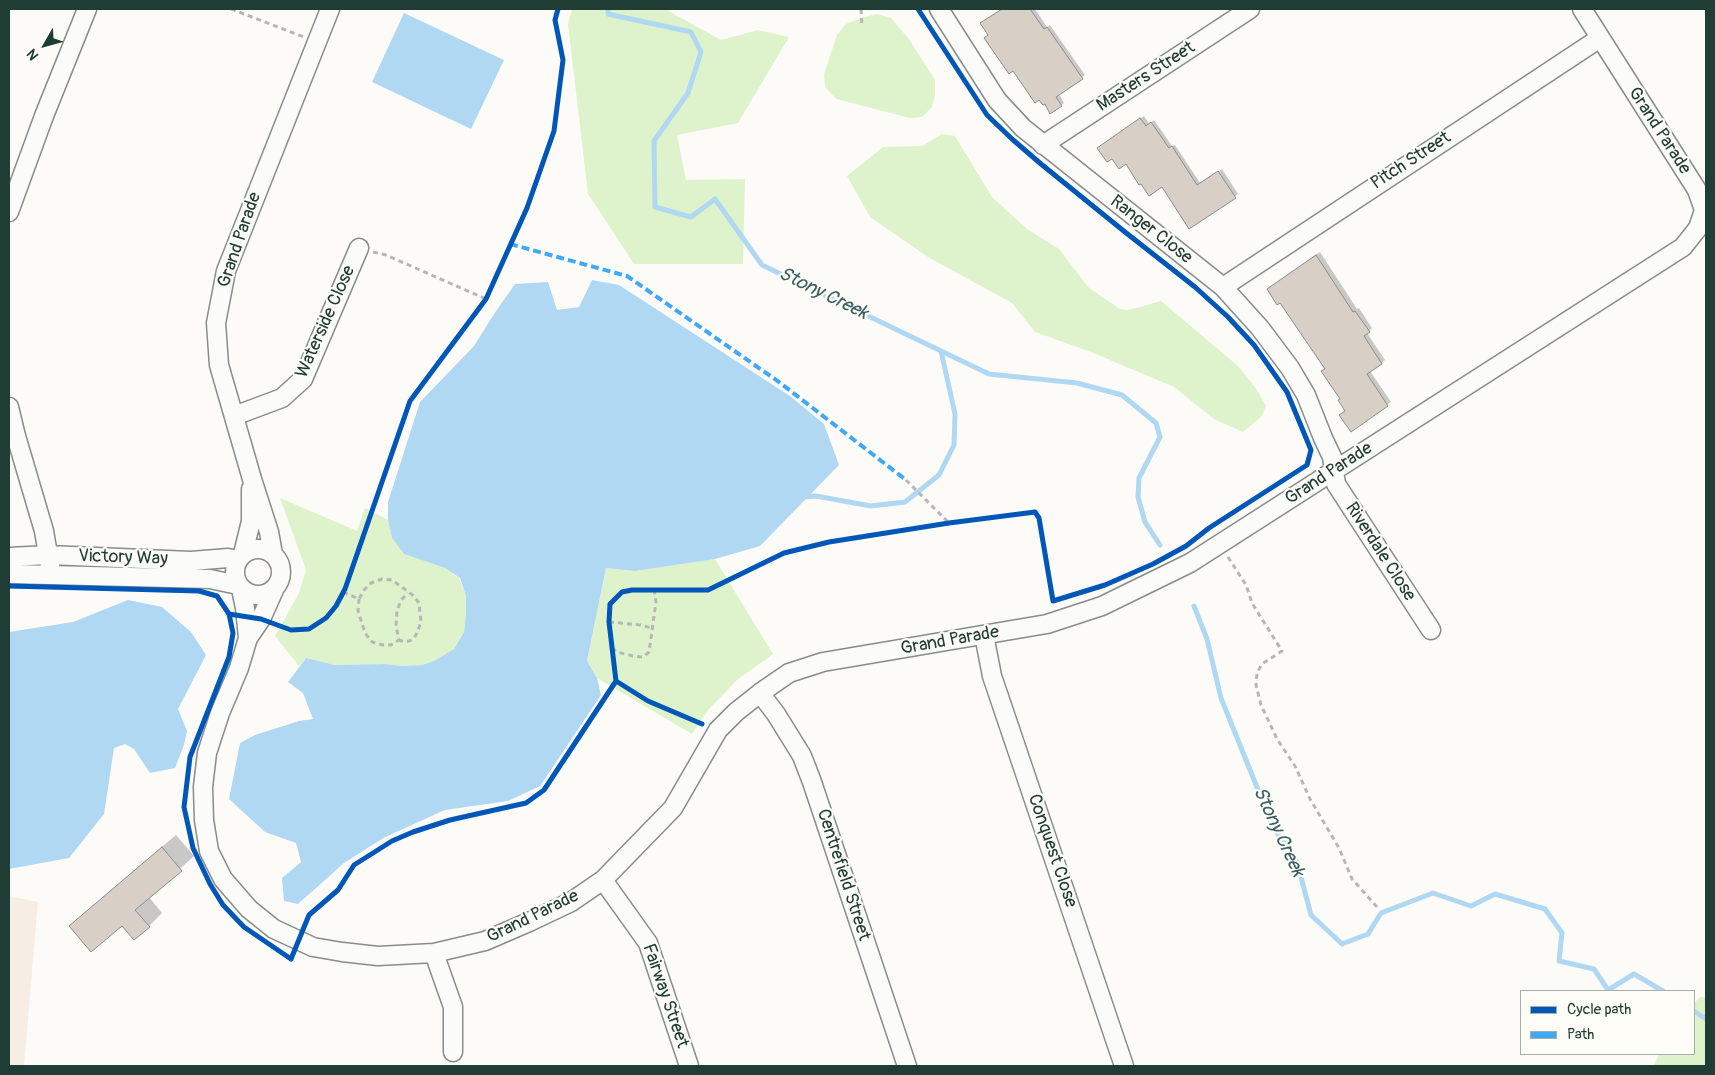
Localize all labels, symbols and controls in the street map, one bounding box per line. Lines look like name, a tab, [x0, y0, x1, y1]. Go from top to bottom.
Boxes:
north arrow	[20, 20, 70, 70]
street label: Masters Street	[1093, 37, 1199, 117]
text: N	[23, 46, 42, 64]
street label: Grand Parade	[1623, 83, 1695, 179]
street label: Pitch Street	[1367, 127, 1455, 195]
street label: Grand Parade	[214, 190, 266, 290]
street label: Ranger Close	[1105, 191, 1197, 269]
street label: Waterside Close	[292, 262, 360, 382]
water label: Stony Creek	[775, 263, 871, 325]
street label: Grand Parade	[1281, 438, 1377, 510]
street label: Riverdale Close	[1340, 499, 1420, 605]
street label: Victory Way	[78, 546, 168, 570]
street label: Grand Parade	[899, 622, 1001, 660]
water label: Stony Creek	[1247, 784, 1309, 880]
street label: Conquest Close	[1023, 792, 1081, 910]
street label: Centrefield Street	[812, 806, 874, 944]
street label: Grand Parade	[484, 886, 582, 948]
street label: Fairway Street	[637, 941, 693, 1051]
legend	[1520, 990, 1695, 1055]
text: Cycle path	[1567, 1000, 1631, 1019]
text: Path	[1567, 1025, 1594, 1044]

